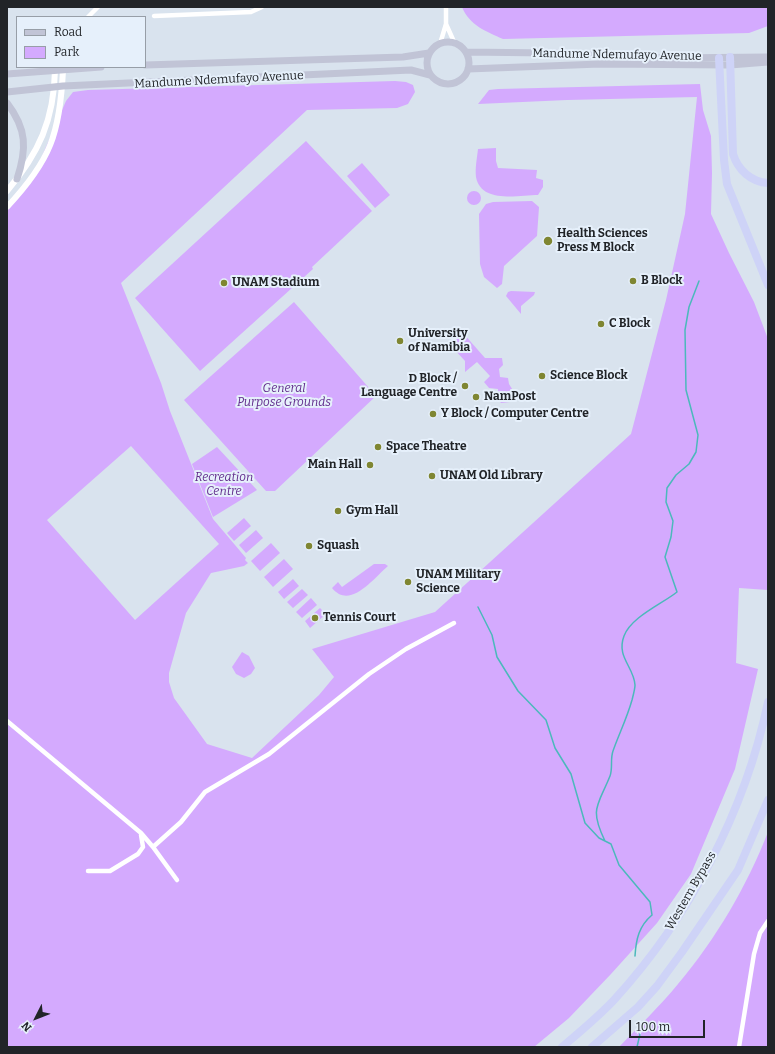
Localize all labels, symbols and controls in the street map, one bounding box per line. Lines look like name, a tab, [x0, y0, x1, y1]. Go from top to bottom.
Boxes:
legend	[16, 16, 146, 68]
text: Road	[54, 25, 82, 39]
text: Park	[54, 45, 79, 59]
street label: Mandume Ndemufayo Avenue	[532, 46, 702, 64]
street label: Mandume Ndemufayo Avenue	[134, 68, 304, 92]
place label: Health Sciences Press M Block	[557, 227, 648, 255]
marker: Health Sciences Press M Block	[542, 235, 554, 247]
place label: B Block	[641, 274, 682, 288]
place label: UNAM Stadium	[232, 276, 319, 290]
marker: B Block	[628, 276, 638, 286]
marker: UNAM Stadium	[219, 278, 229, 288]
place label: C Block	[609, 317, 650, 331]
marker: C Block	[596, 319, 606, 329]
place label: University of Namibia	[408, 327, 470, 355]
marker: University of Namibia	[395, 336, 405, 346]
place label: Science Block	[550, 369, 628, 383]
marker: Science Block	[537, 371, 547, 381]
place label: D Block / Language Centre	[361, 372, 457, 400]
marker: D Block / Language Centre	[460, 381, 470, 391]
park label: General Purpose Grounds	[237, 382, 331, 410]
place label: NamPost	[484, 390, 536, 404]
marker: NamPost	[471, 392, 481, 402]
place label: Y Block / Computer Centre	[441, 407, 589, 421]
marker: Y Block / Computer Centre	[428, 409, 438, 419]
place label: Space Theatre	[386, 440, 467, 454]
marker: Space Theatre	[373, 442, 383, 452]
place label: Main Hall	[308, 458, 362, 472]
marker: Main Hall	[365, 460, 375, 470]
place label: UNAM Old Library	[440, 469, 543, 483]
park label: Recreation Centre	[195, 471, 253, 499]
marker: UNAM Old Library	[427, 471, 437, 481]
place label: Gym Hall	[346, 504, 398, 518]
marker: Gym Hall	[333, 506, 343, 516]
place label: Squash	[317, 539, 359, 553]
marker: Squash	[304, 541, 314, 551]
place label: UNAM Military Science	[416, 568, 500, 596]
marker: UNAM Military Science	[403, 577, 413, 587]
place label: Tennis Court	[323, 611, 396, 625]
marker: Tennis Court	[310, 613, 320, 623]
street label: Western Bypass	[663, 849, 719, 933]
north arrow	[16, 998, 56, 1038]
scale bar	[631, 1012, 707, 1038]
text: N	[19, 1019, 34, 1034]
text: 100 m	[636, 1020, 670, 1034]

